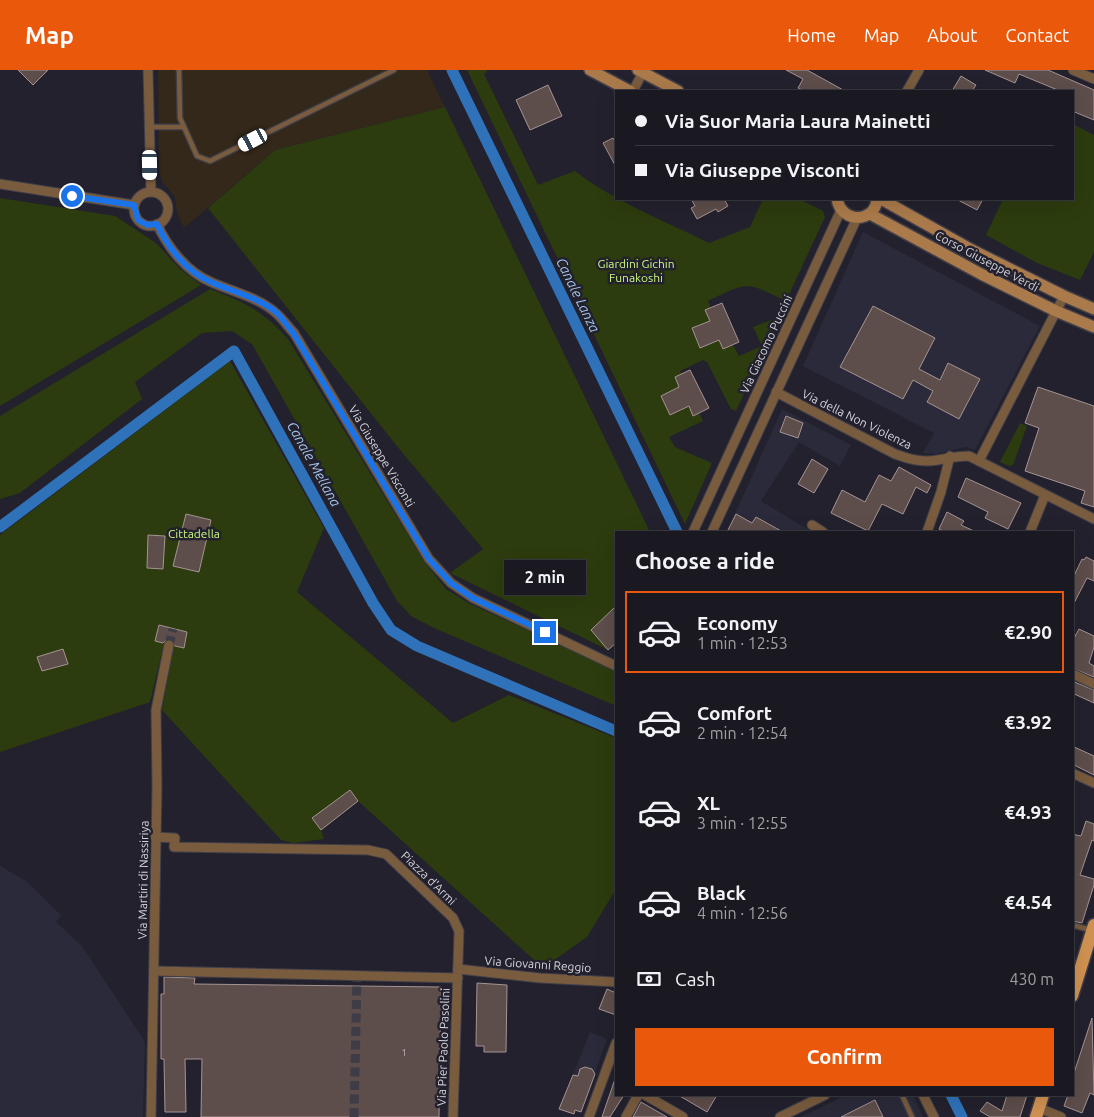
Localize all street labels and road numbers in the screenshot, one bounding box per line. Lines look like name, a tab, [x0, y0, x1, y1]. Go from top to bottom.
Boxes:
street label: Corso Giuseppe Verdi	[933, 228, 1041, 294]
street label: Via Giacomo Puccini	[737, 293, 795, 395]
street label: Via della Non Violenza	[800, 387, 914, 451]
street label: Via Giuseppe Visconti	[347, 403, 417, 509]
street label: Via Martiri di Nassiriya	[135, 820, 151, 940]
street label: Piazza d'Armi	[399, 849, 459, 907]
street label: Via Giovanni Reggio	[484, 954, 592, 974]
street label: Via Pier Paolo Pasolini	[434, 988, 452, 1106]

